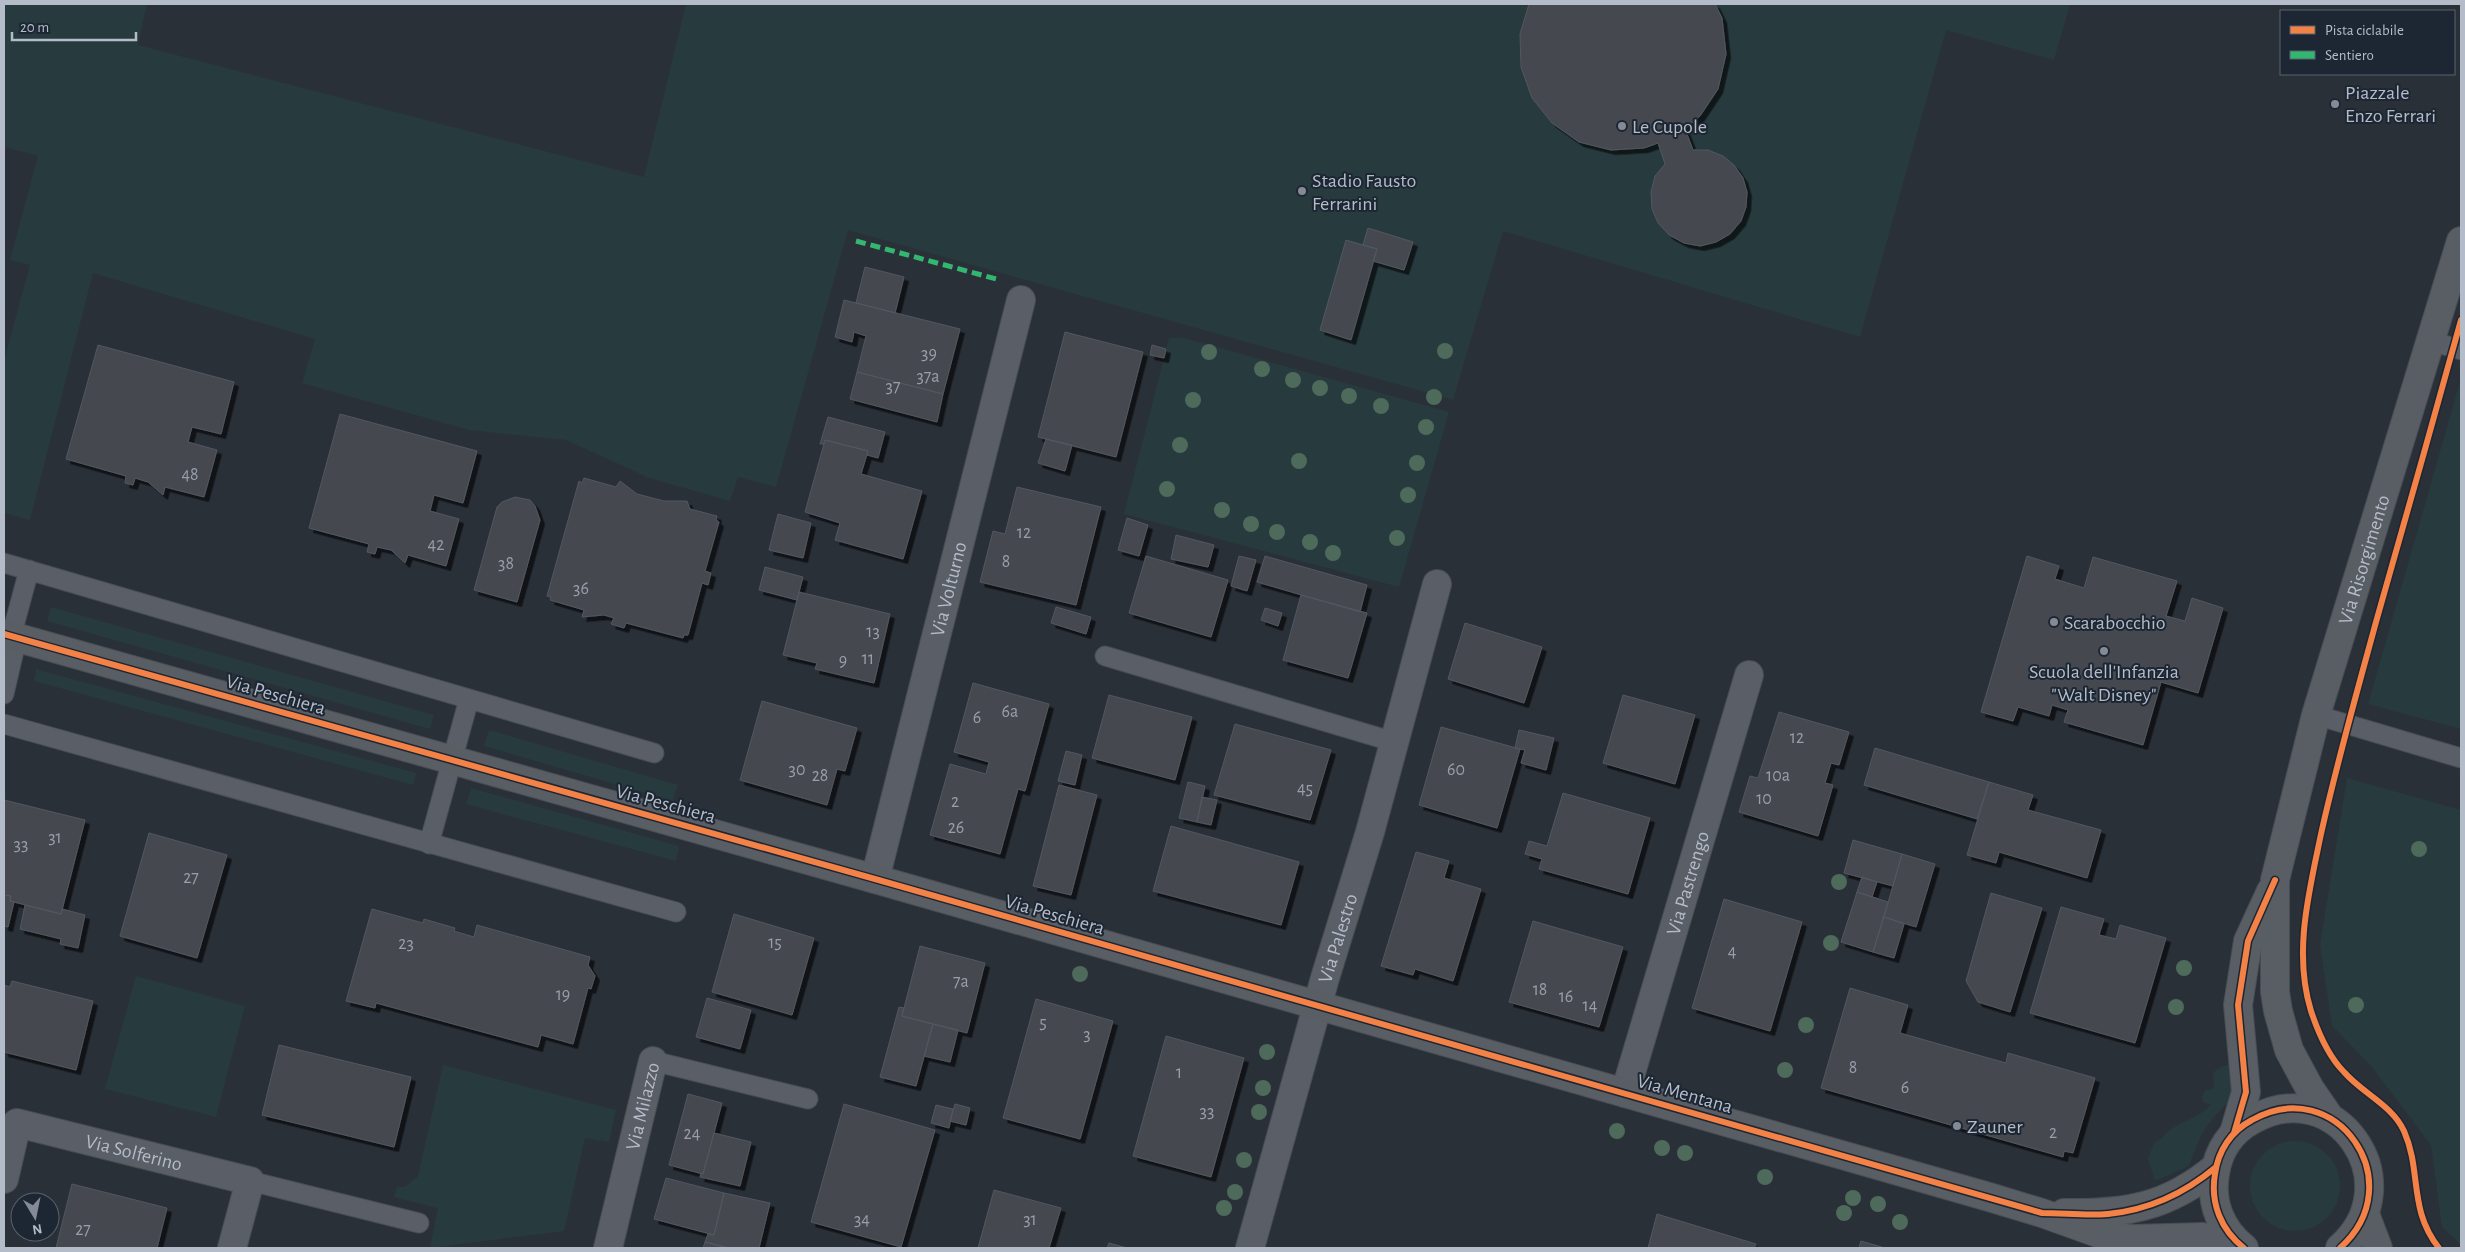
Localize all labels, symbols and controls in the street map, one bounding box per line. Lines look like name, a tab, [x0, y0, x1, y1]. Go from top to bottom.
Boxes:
scale bar	[12, 10, 136, 42]
legend	[2280, 10, 2455, 75]
text: 20 m	[20, 20, 49, 35]
text: Pista ciclabile	[2325, 23, 2404, 38]
text: Sentiero	[2325, 48, 2374, 63]
place label: Piazzale Enzo Ferrari	[2345, 83, 2436, 126]
marker: Piazzale Enzo Ferrari	[2329, 98, 2341, 110]
place label: Le Cupole	[1632, 117, 1707, 137]
marker: Le Cupole	[1616, 120, 1628, 132]
place label: Stadio Fausto Ferrarini	[1312, 171, 1416, 214]
marker: Stadio Fausto Ferrarini	[1296, 185, 1308, 197]
house number: 39	[921, 345, 937, 363]
house number: 37a	[916, 368, 940, 386]
house number: 37	[886, 378, 900, 396]
house number: 48	[181, 466, 199, 484]
street label: Via Risorgimento	[2335, 493, 2394, 627]
house number: 12	[1017, 524, 1031, 542]
house number: 42	[428, 536, 444, 554]
street label: Via Volturno	[928, 540, 971, 639]
house number: 8	[1002, 553, 1010, 571]
house number: 38	[498, 555, 514, 573]
house number: 36	[573, 580, 589, 598]
place label: Scarabocchio	[2064, 613, 2166, 633]
marker: Scarabocchio	[2048, 616, 2060, 628]
house number: 13	[866, 623, 880, 641]
marker: Scuola dell'Infanzia "Walt Disney"	[2098, 645, 2110, 657]
house number: 11	[862, 650, 874, 668]
house number: 9	[839, 652, 847, 670]
place label: Scuola dell'Infanzia "Walt Disney"	[2029, 662, 2179, 705]
street label: Via Peschiera	[224, 671, 328, 719]
house number: 6a	[1002, 703, 1018, 721]
house number: 6	[973, 709, 981, 727]
house number: 12	[1790, 729, 1804, 747]
house number: 30	[789, 761, 805, 779]
house number: 60	[1447, 761, 1465, 779]
house number: 28	[812, 767, 828, 785]
house number: 10a	[1766, 767, 1790, 785]
house number: 45	[1297, 780, 1313, 798]
street label: Via Peschiera	[614, 781, 718, 827]
house number: 10	[1756, 790, 1772, 808]
house number: 2	[951, 793, 959, 811]
house number: 26	[948, 819, 964, 837]
house number: 31	[48, 829, 62, 847]
street label: Via Pastrengo	[1663, 829, 1713, 938]
house number: 33	[14, 836, 28, 854]
house number: 27	[183, 869, 199, 887]
street label: Via Peschiera	[1003, 891, 1107, 939]
street label: Via Palestro	[1315, 891, 1361, 985]
house number: 15	[768, 934, 782, 952]
house number: 23	[398, 935, 414, 953]
house number: 4	[1728, 943, 1737, 961]
house number: 7a	[953, 973, 969, 991]
house number: 18	[1533, 981, 1547, 999]
house number: 19	[556, 986, 570, 1004]
house number: 16	[1559, 988, 1573, 1006]
house number: 14	[1583, 997, 1598, 1015]
house number: 5	[1039, 1014, 1047, 1032]
house number: 3	[1083, 1026, 1091, 1044]
house number: 8	[1849, 1059, 1857, 1077]
street label: Via Milazzo	[623, 1060, 663, 1152]
house number: 1	[1176, 1064, 1182, 1082]
street label: Via Mentana	[1635, 1071, 1735, 1117]
house number: 6	[1901, 1079, 1909, 1097]
house number: 33	[1200, 1103, 1214, 1121]
place label: Zauner	[1967, 1117, 2023, 1137]
marker: Zauner	[1951, 1120, 1963, 1132]
house number: 2	[2049, 1124, 2057, 1142]
house number: 24	[684, 1125, 701, 1143]
street label: Via Solferino	[83, 1131, 184, 1175]
north arrow	[10, 1192, 60, 1242]
house number: 34	[854, 1211, 870, 1229]
house number: 31	[1023, 1211, 1037, 1229]
text: N	[31, 1221, 43, 1237]
house number: 27	[75, 1221, 91, 1239]

